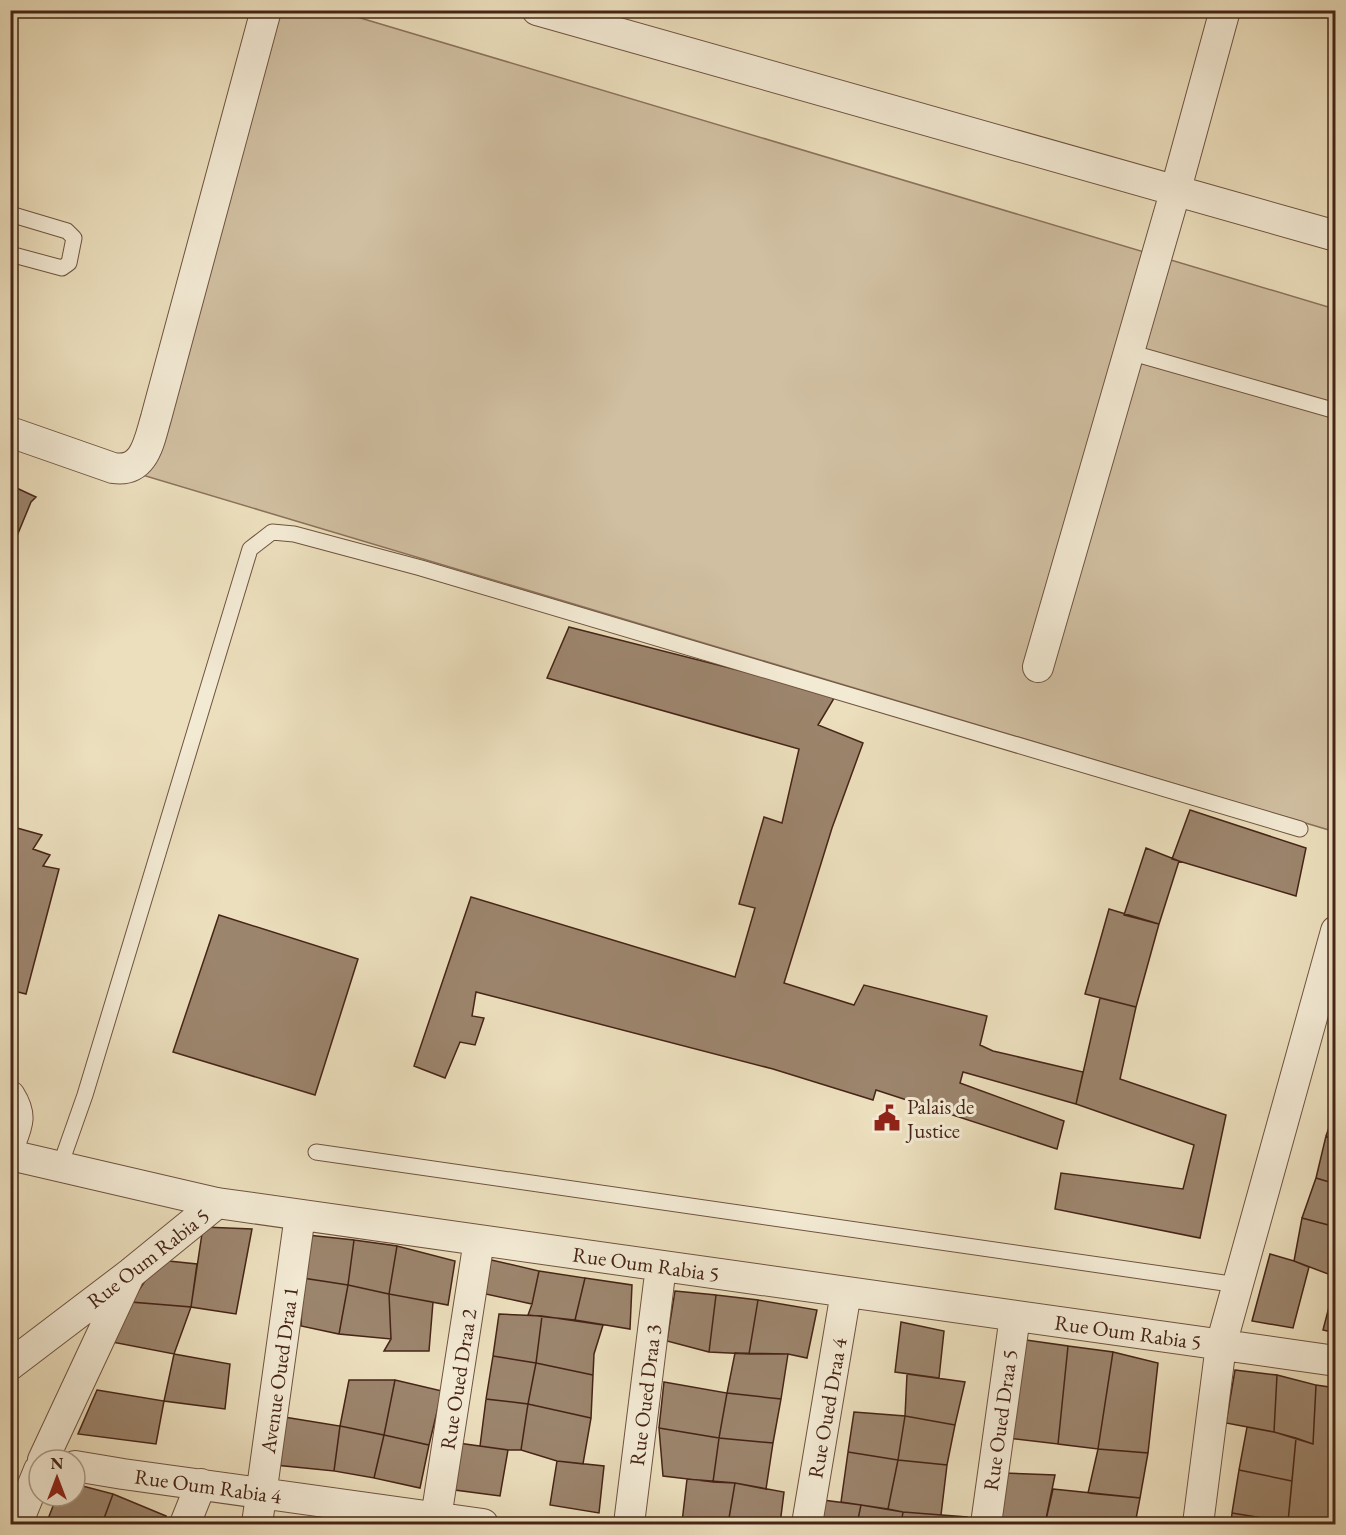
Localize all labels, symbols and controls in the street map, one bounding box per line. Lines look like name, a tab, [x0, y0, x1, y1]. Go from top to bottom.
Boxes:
place label: Palais de Justice	[905, 1093, 974, 1144]
public building icon: Palais de Justice	[872, 1103, 902, 1133]
street label: Rue Oum Rabia 5	[81, 1202, 215, 1314]
street label: Rue Oum Rabia 5	[571, 1240, 721, 1288]
street label: Avenue Oued Draa 1	[254, 1285, 304, 1456]
street label: Rue Oued Draa 2	[434, 1307, 482, 1451]
street label: Rue Oum Rabia 5	[1053, 1308, 1203, 1356]
street label: Rue Oued Draa 3	[623, 1323, 667, 1467]
street label: Rue Oued Draa 4	[801, 1335, 853, 1480]
street label: Rue Oued Draa 5	[977, 1348, 1023, 1492]
north arrow	[27, 1448, 87, 1508]
text: N	[51, 1453, 64, 1474]
street label: Rue Oum Rabia 4	[133, 1462, 284, 1510]

